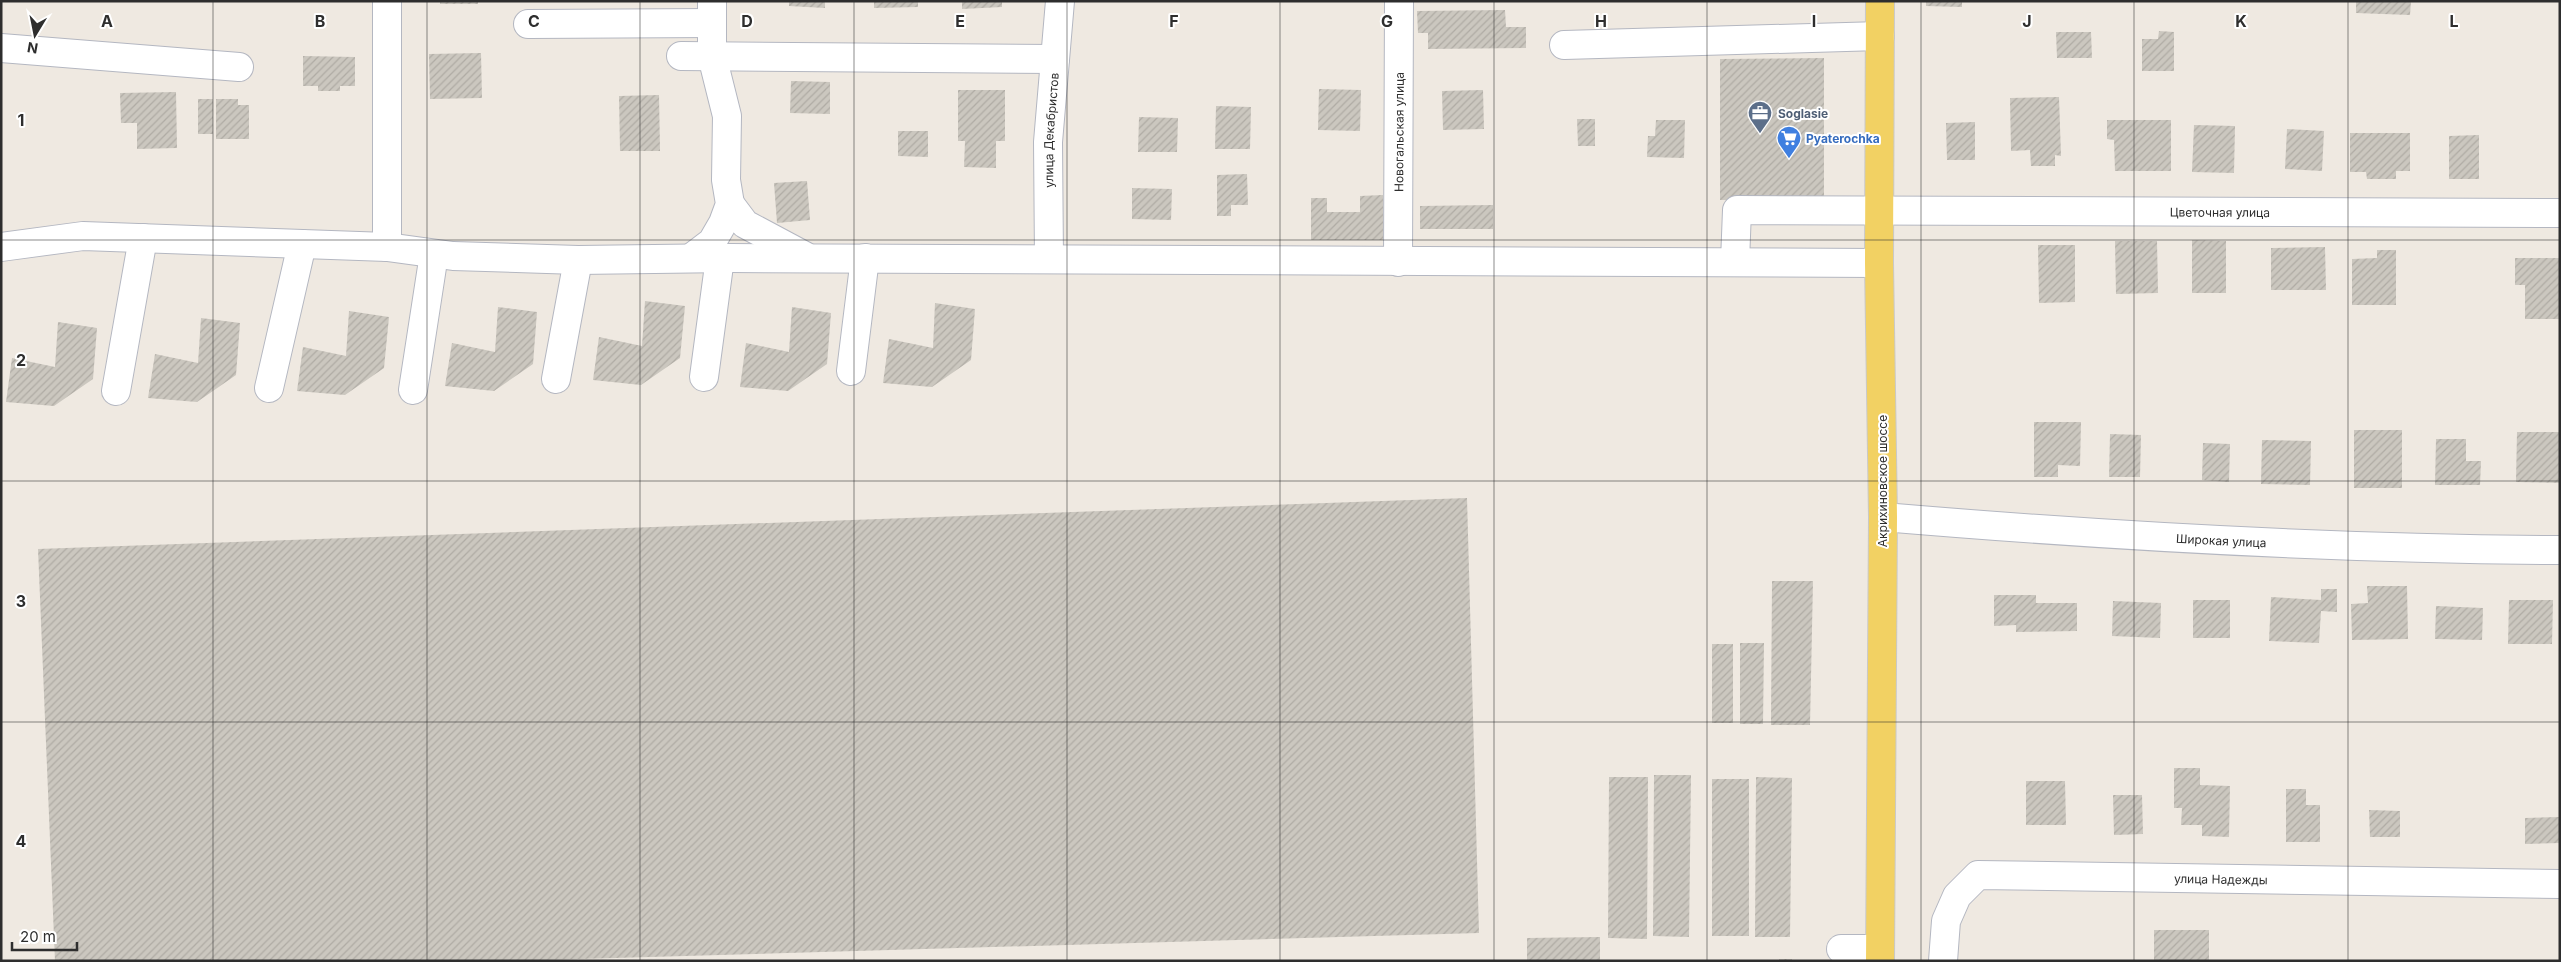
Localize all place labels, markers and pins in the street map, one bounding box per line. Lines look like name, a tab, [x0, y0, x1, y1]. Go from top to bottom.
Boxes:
office icon: Soglasie	[1747, 100, 1773, 134]
place label: Soglasie	[1778, 106, 1828, 121]
supermarket icon: Pyaterochka	[1776, 125, 1802, 159]
place label: Pyaterochka	[1806, 131, 1880, 146]

